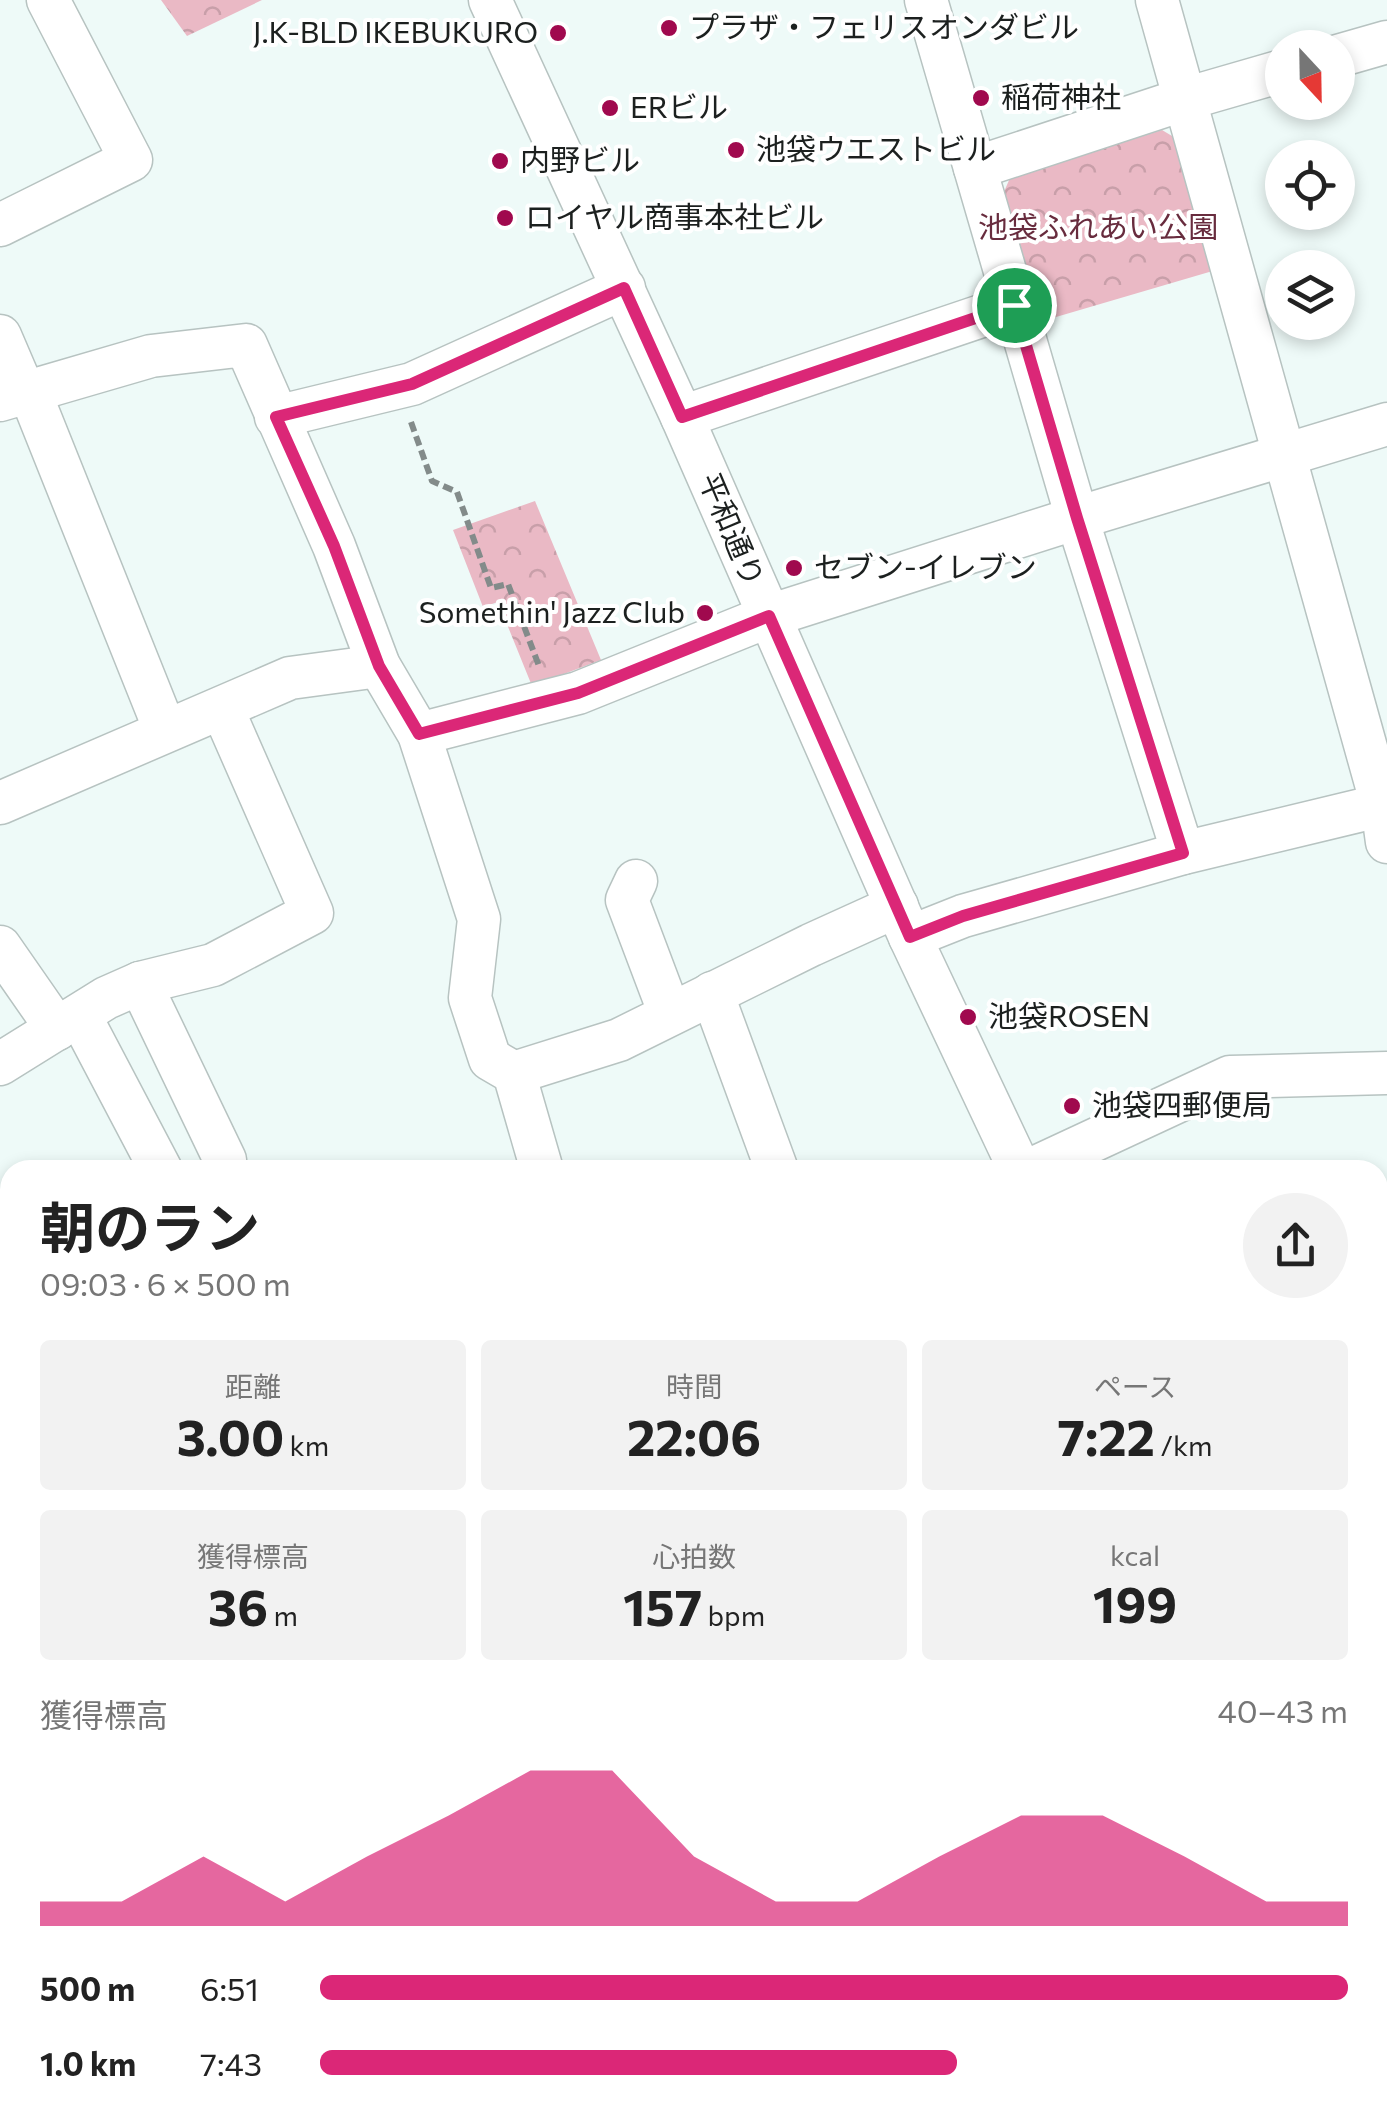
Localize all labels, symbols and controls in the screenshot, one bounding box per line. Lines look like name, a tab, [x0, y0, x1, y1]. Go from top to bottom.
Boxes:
place label: プラザ・フェリスオンダビル	[689, 7, 1079, 44]
place label: J.K-BLD IKEBUKURO	[253, 12, 538, 49]
marker: プラザ・フェリスオンダビル	[658, 17, 680, 39]
marker: J.K-BLD IKEBUKURO	[547, 22, 569, 44]
north arrow	[1265, 30, 1355, 120]
map controls	[1265, 30, 1355, 340]
place label: 稲荷神社	[1001, 77, 1121, 114]
place label: ERビル	[630, 87, 728, 124]
marker: 稲荷神社	[970, 87, 992, 109]
marker: ERビル	[599, 97, 621, 119]
place label: 池袋ウエストビル	[756, 129, 996, 166]
marker: 池袋ウエストビル	[725, 139, 747, 161]
place label: 内野ビル	[520, 140, 640, 177]
button: locate	[1265, 140, 1355, 230]
marker: 内野ビル	[489, 150, 511, 172]
place label: ロイヤル商事本社ビル	[525, 197, 824, 234]
marker: ロイヤル商事本社ビル	[494, 207, 516, 229]
park label: 池袋ふれあい公園	[978, 207, 1218, 244]
button: layers	[1265, 250, 1355, 340]
pin	[972, 263, 1057, 348]
icon: arrive	[987, 278, 1042, 333]
street label: 平和通り	[693, 467, 774, 591]
place label: セブン-イレブン	[814, 547, 1037, 584]
marker: セブン-イレブン	[783, 557, 805, 579]
place label: Somethin' Jazz Club	[419, 592, 685, 629]
marker: Somethin' Jazz Club	[694, 602, 716, 624]
place label: 池袋ROSEN	[988, 996, 1150, 1033]
marker: 池袋ROSEN	[957, 1006, 979, 1028]
place label: 池袋四郵便局	[1092, 1085, 1272, 1122]
marker: 池袋四郵便局	[1061, 1095, 1083, 1117]
text: 朝のラン	[40, 1192, 260, 1259]
button: share	[1243, 1193, 1348, 1298]
text: 09:03 · 6 × 500 m	[40, 1263, 291, 1303]
text: 距離	[225, 1369, 281, 1403]
text: 時間	[666, 1369, 722, 1403]
text: ペース	[1094, 1369, 1176, 1403]
text: 3.00	[177, 1405, 284, 1466]
text: 22:06	[627, 1405, 761, 1466]
text: 7:22	[1057, 1405, 1155, 1466]
text: km	[284, 1428, 329, 1462]
text: /km	[1155, 1428, 1213, 1462]
text: kcal	[1110, 1538, 1160, 1572]
text: 獲得標高	[197, 1539, 309, 1573]
text: 心拍数	[652, 1539, 736, 1573]
text: 199	[1093, 1572, 1177, 1633]
text: 36	[208, 1575, 268, 1636]
text: 157	[623, 1575, 702, 1636]
text: m	[268, 1598, 298, 1632]
text: bpm	[702, 1598, 765, 1632]
text: 40–43 m	[1218, 1690, 1348, 1730]
text: 獲得標高	[40, 1694, 168, 1734]
text: 500 m	[40, 1968, 135, 2008]
text: 6:51	[200, 1968, 259, 2008]
text: 1.0 km	[40, 2043, 136, 2083]
text: 7:43	[200, 2043, 262, 2083]

